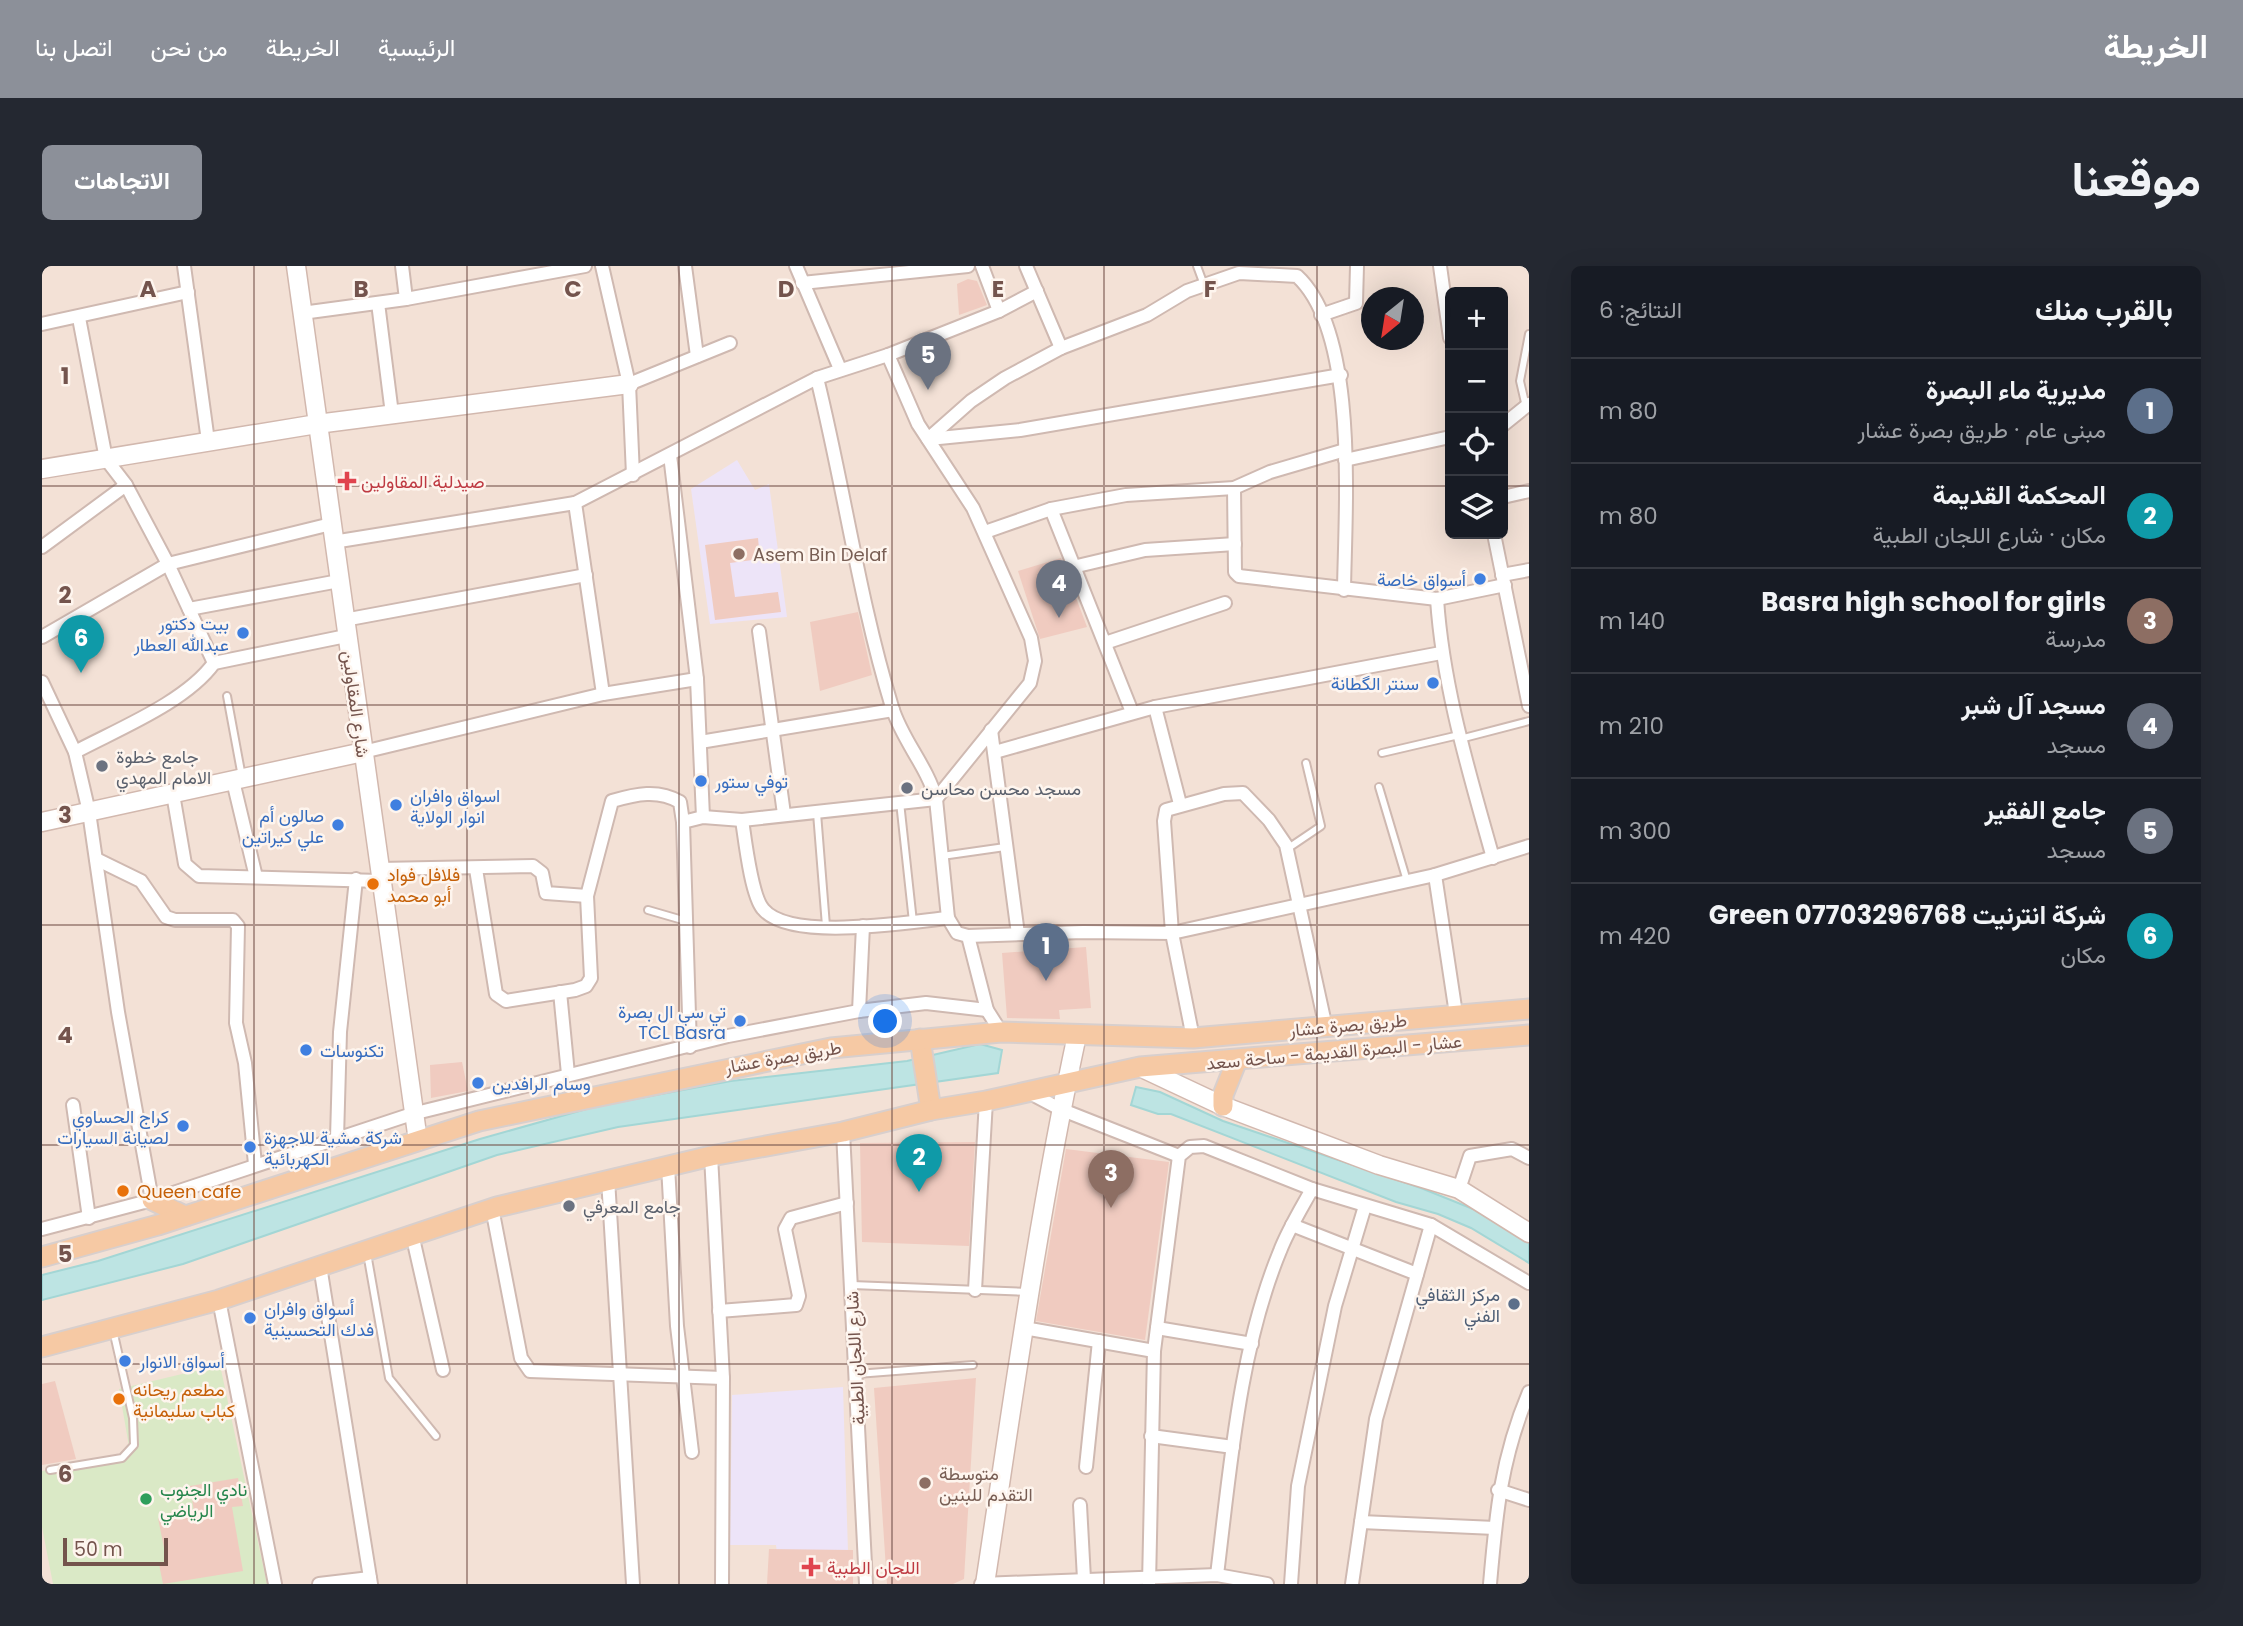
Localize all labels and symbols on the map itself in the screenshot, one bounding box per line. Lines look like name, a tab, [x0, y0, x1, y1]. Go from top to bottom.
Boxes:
text: A	[140, 273, 157, 305]
text: B	[353, 273, 369, 305]
text: C	[564, 273, 582, 305]
text: D	[778, 273, 794, 305]
text: E	[992, 273, 1004, 305]
text: F	[1204, 273, 1216, 305]
north arrow	[1361, 287, 1424, 350]
pin: 5	[905, 332, 951, 390]
text: 1	[61, 360, 69, 392]
place label: صيدلية المقاولين	[361, 469, 485, 494]
marker: صيدلية المقاولين	[339, 473, 355, 489]
place label: Asem Bin Delaf	[753, 542, 887, 567]
marker: Asem Bin Delaf	[731, 546, 747, 562]
pin: 4	[1036, 560, 1082, 618]
place label: أسواق خاصة	[1377, 567, 1466, 592]
marker: أسواق خاصة	[1472, 571, 1488, 587]
text: 2	[58, 579, 72, 611]
place label: بيت دكتور عبدالله العطار	[133, 611, 229, 657]
pin: 6	[58, 615, 104, 673]
marker: بيت دكتور عبدالله العطار	[235, 625, 251, 641]
street label: شارع المقاولين	[336, 649, 376, 759]
place label: سنتر الگطانة	[1331, 671, 1419, 696]
marker: سنتر الگطانة	[1425, 675, 1441, 691]
place label: جامع خطوة الامام المهدي	[116, 744, 211, 793]
marker: جامع خطوة الامام المهدي	[94, 758, 110, 774]
place label: توفي ستور	[714, 769, 788, 797]
marker: توفي ستور	[693, 773, 709, 789]
place label: مسجد محسن محاسن	[921, 776, 1081, 801]
marker: مسجد محسن محاسن	[899, 780, 915, 796]
place label: اسواق وافران انوار الولاية	[410, 783, 500, 829]
marker: اسواق وافران انوار الولاية	[388, 797, 404, 813]
text: 3	[58, 799, 72, 831]
place label: صالون أم علي كيراتين	[242, 803, 324, 852]
marker: صالون أم علي كيراتين	[330, 817, 346, 833]
place label: فلافل فواد أبو محمد	[387, 862, 460, 908]
marker: فلافل فواد أبو محمد	[365, 876, 381, 892]
pin: 1	[1023, 923, 1069, 981]
place label: تي سي ال بصرة TCL Basra	[618, 999, 726, 1045]
your location	[868, 1004, 902, 1038]
street label: طريق بصرة عشار	[1287, 1007, 1408, 1043]
marker: تي سي ال بصرة TCL Basra	[732, 1013, 748, 1029]
text: 4	[57, 1019, 73, 1051]
street label: عشار - البصرة القديمة - ساحة سعد	[1205, 1028, 1463, 1076]
street label: طريق بصرة عشار	[722, 1034, 843, 1080]
place label: تكنوسات	[320, 1038, 384, 1063]
marker: تكنوسات	[298, 1042, 314, 1058]
place label: وسام الرافدين	[492, 1071, 591, 1096]
marker: وسام الرافدين	[470, 1075, 486, 1091]
place label: كراج الحساوي لصيانة السيارات	[57, 1104, 169, 1150]
marker: كراج الحساوي لصيانة السيارات	[175, 1118, 191, 1134]
place label: شركة مشية للاجهزة الكهربائية	[264, 1125, 402, 1171]
pin: 2	[896, 1134, 942, 1192]
marker: شركة مشية للاجهزة الكهربائية	[242, 1139, 258, 1155]
pin: 3	[1088, 1150, 1134, 1208]
place label: Queen cafe	[137, 1179, 242, 1204]
marker: Queen cafe	[115, 1183, 131, 1199]
place label: جامع المعرفي	[583, 1194, 681, 1222]
marker: جامع المعرفي	[561, 1198, 577, 1214]
text: 5	[58, 1238, 72, 1270]
place label: مركز الثقافي الفني	[1416, 1282, 1500, 1331]
street label: شارع اللجان الطبية	[839, 1291, 871, 1425]
place label: أسواق وافران فدك التحسينية	[264, 1296, 374, 1342]
marker: مركز الثقافي الفني	[1506, 1296, 1522, 1312]
marker: أسواق وافران فدك التحسينية	[242, 1310, 258, 1326]
place label: أسواق الانوار	[138, 1349, 225, 1374]
marker: أسواق الانوار	[117, 1353, 133, 1369]
place label: مطعم ريحانه كباب سليمانية	[133, 1377, 235, 1423]
marker: مطعم ريحانه كباب سليمانية	[111, 1391, 127, 1407]
text: 6	[58, 1458, 72, 1490]
place label: متوسطة التقدم للبنين	[939, 1461, 1033, 1507]
marker: متوسطة التقدم للبنين	[917, 1475, 933, 1491]
place label: نادي الجنوب الرياضي	[160, 1477, 247, 1526]
marker: نادي الجنوب الرياضي	[138, 1491, 154, 1507]
scale bar	[63, 1535, 168, 1567]
place label: اللجان الطبية	[827, 1555, 920, 1580]
marker: اللجان الطبية	[801, 1557, 821, 1577]

